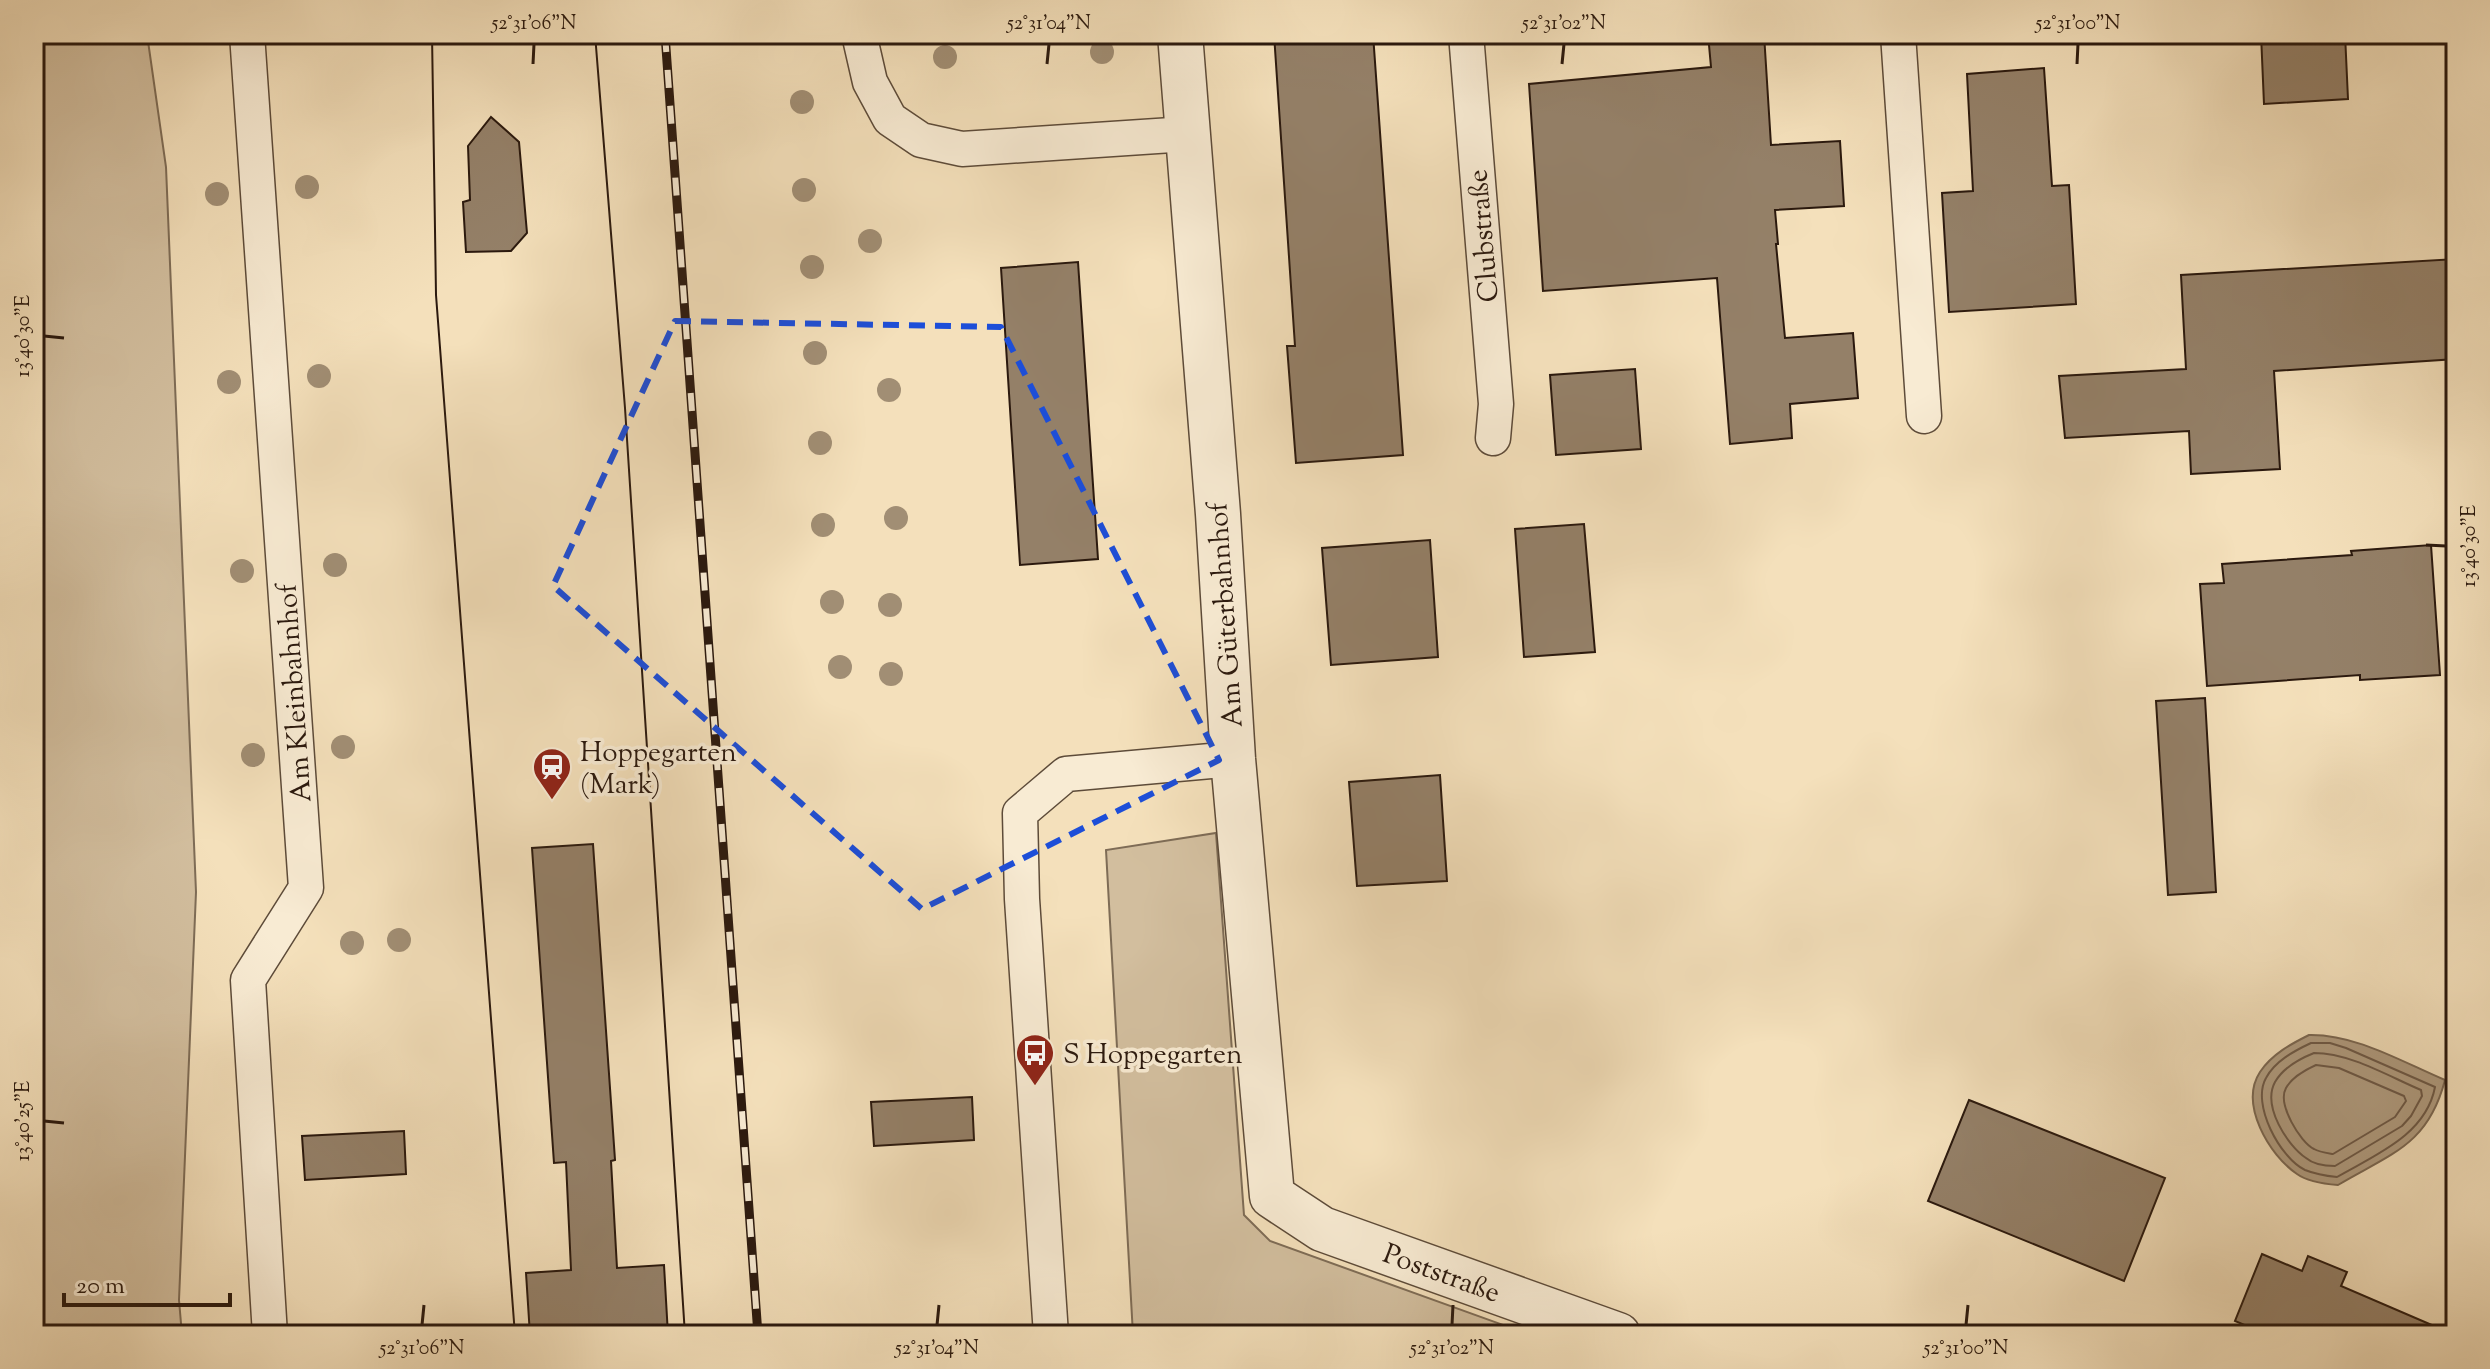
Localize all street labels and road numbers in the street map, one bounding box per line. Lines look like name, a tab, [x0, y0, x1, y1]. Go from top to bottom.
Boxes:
street label: Clubstraße	[1459, 168, 1511, 304]
street label: Am Güterbahnhof	[1199, 499, 1255, 729]
street label: Am Kleinbahnhof	[268, 581, 324, 804]
street label: Poststraße	[1377, 1235, 1505, 1315]

